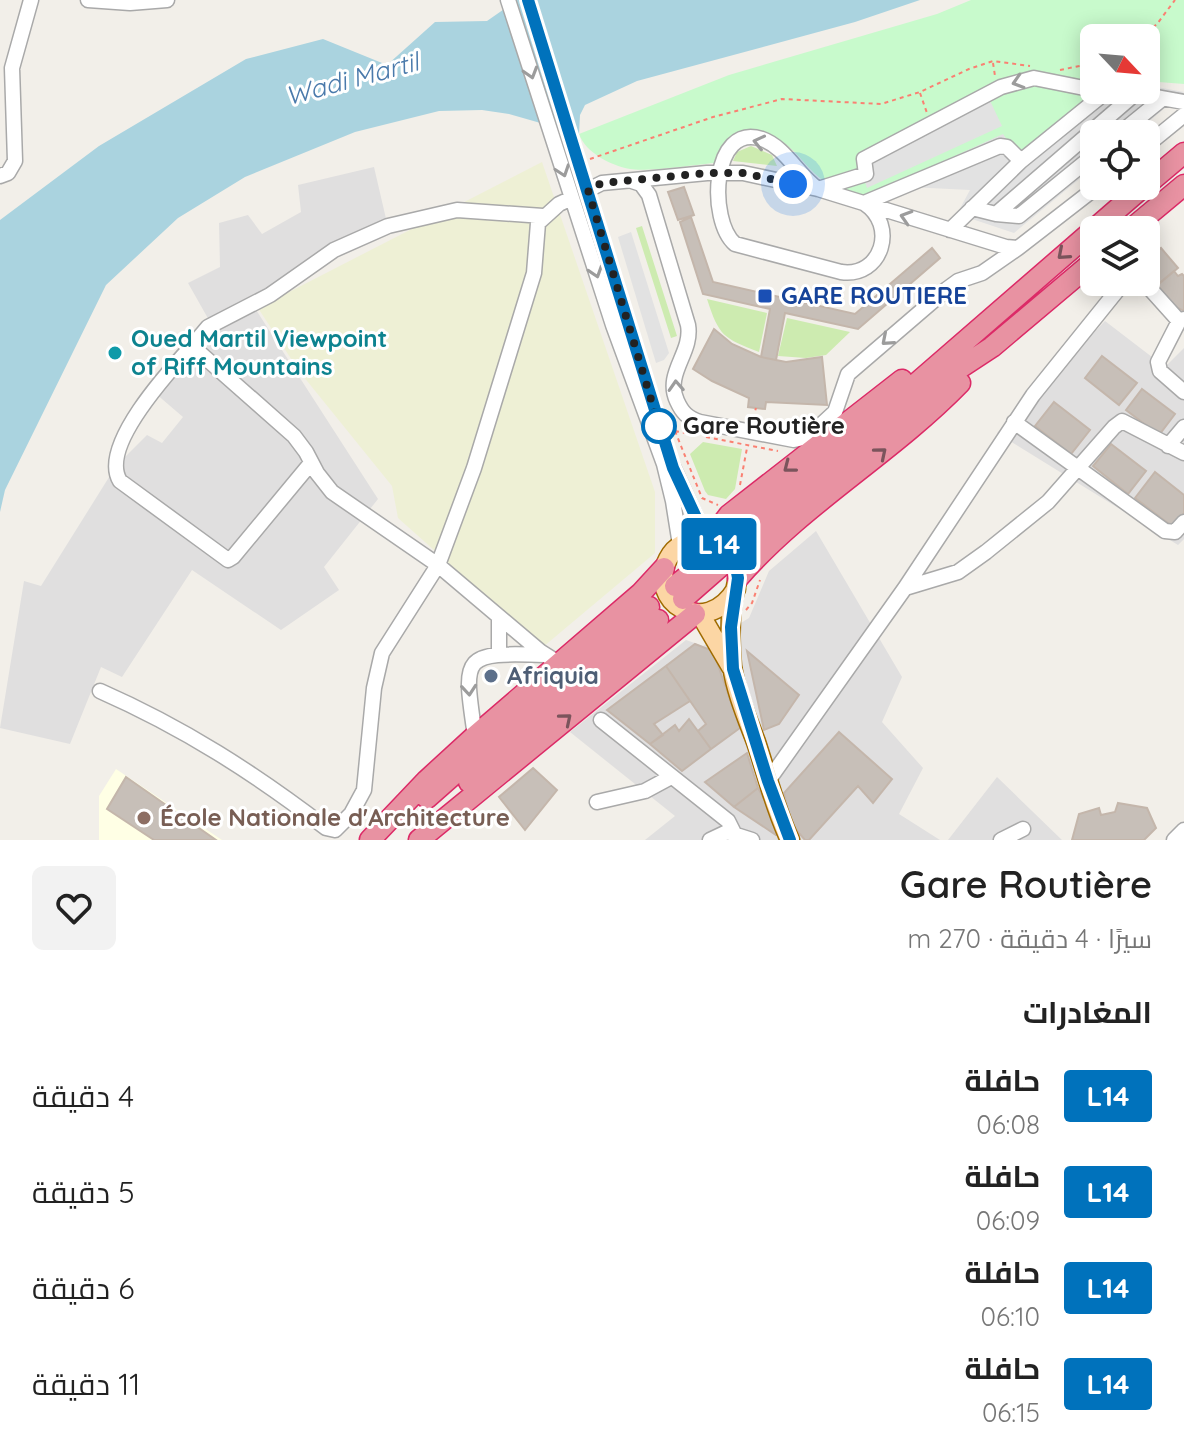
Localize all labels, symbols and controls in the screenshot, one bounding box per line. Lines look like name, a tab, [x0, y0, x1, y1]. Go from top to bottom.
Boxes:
north arrow	[1080, 24, 1160, 104]
map controls	[1080, 24, 1160, 296]
water label: Wadi Martil	[282, 44, 425, 112]
one-way arrow	[522, 65, 538, 79]
one-way arrow	[1012, 73, 1025, 89]
button: locate	[1080, 120, 1160, 200]
one-way arrow	[753, 134, 766, 151]
one-way arrow	[553, 164, 569, 178]
your location	[773, 164, 813, 204]
one-way arrow	[900, 210, 914, 226]
button: layers	[1080, 216, 1160, 296]
one-way arrow	[1058, 244, 1073, 259]
one-way arrow	[586, 264, 602, 278]
place label: GARE ROUTIERE	[781, 280, 967, 310]
marker: GARE ROUTIERE	[756, 287, 774, 305]
place label: Oued Martil Viewpoint of Riff Mountains	[131, 323, 387, 381]
one-way arrow	[882, 331, 896, 345]
marker: Oued Martil Viewpoint of Riff Mountains	[106, 344, 124, 362]
one-way arrow	[667, 379, 684, 392]
marker: Gare Routière	[642, 409, 676, 443]
place label: Gare Routière	[683, 410, 845, 440]
one-way arrow	[871, 448, 886, 463]
one-way arrow	[783, 457, 798, 471]
line badge: L14	[673, 518, 765, 570]
text: L14	[697, 526, 741, 561]
place label: Afriquia	[507, 660, 599, 690]
marker: Afriquia	[482, 667, 500, 685]
one-way arrow	[460, 684, 477, 697]
one-way arrow	[557, 714, 571, 729]
place label: École Nationale d'Architecture	[160, 802, 510, 832]
marker: École Nationale d'Architecture	[135, 809, 153, 827]
text: Gare Routière	[900, 860, 1152, 908]
button: heart	[32, 866, 116, 950]
text: سيرًا · 4 دقيقة · 270 m	[908, 922, 1152, 955]
text: المغادرات	[1023, 993, 1152, 1031]
text: حافلة	[965, 1061, 1040, 1099]
text: 4 دقيقة	[32, 1077, 134, 1115]
text: L14	[1086, 1078, 1130, 1113]
text: 06:08	[976, 1108, 1040, 1141]
text: حافلة	[965, 1157, 1040, 1195]
text: 5 دقيقة	[32, 1173, 135, 1211]
text: L14	[1086, 1174, 1130, 1209]
text: 06:09	[976, 1204, 1040, 1237]
text: حافلة	[965, 1253, 1040, 1291]
text: 6 دقيقة	[32, 1269, 134, 1307]
text: L14	[1086, 1270, 1130, 1305]
text: 06:10	[981, 1300, 1040, 1333]
text: حافلة	[965, 1349, 1040, 1387]
text: 11 دقيقة	[32, 1365, 140, 1403]
text: L14	[1086, 1366, 1130, 1401]
text: 06:15	[982, 1396, 1040, 1429]

